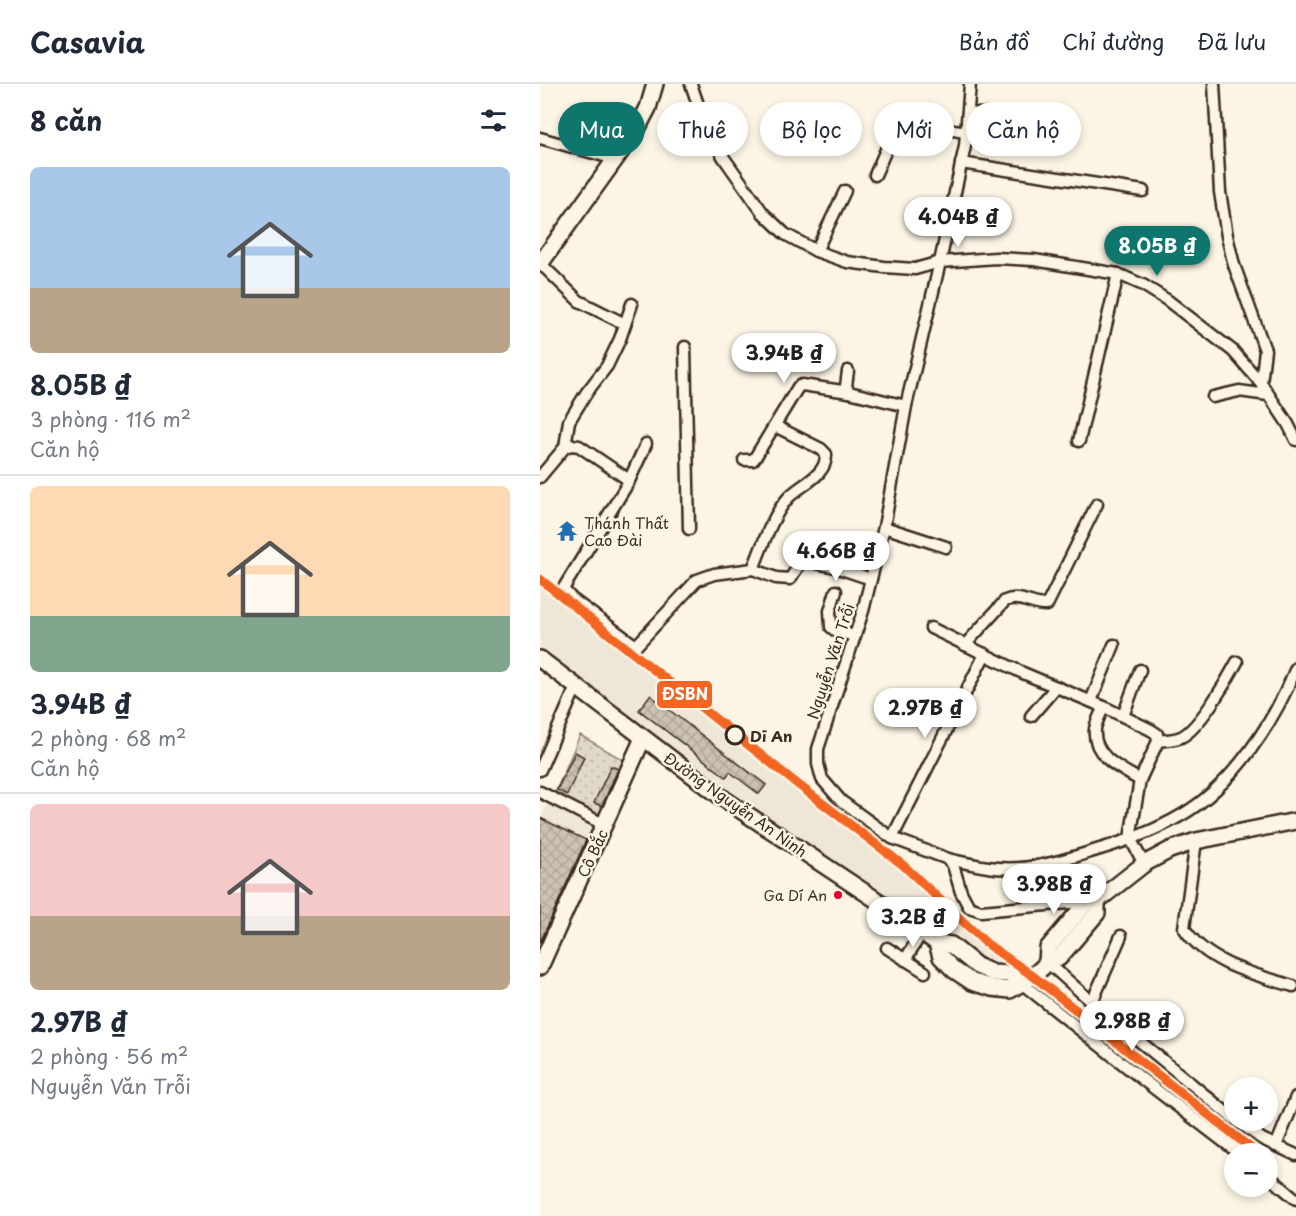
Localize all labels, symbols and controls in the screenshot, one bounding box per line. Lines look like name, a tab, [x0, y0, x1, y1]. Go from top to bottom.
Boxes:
text: Casavia	[30, 20, 145, 63]
text: Bản đồ	[959, 25, 1029, 57]
text: Chỉ đường	[1062, 25, 1164, 57]
text: Đã lưu	[1197, 25, 1266, 57]
text: 8 căn	[30, 101, 102, 140]
chip: Mua	[558, 102, 645, 156]
chip: Thuê	[657, 102, 748, 156]
chip: Bộ lọc	[760, 102, 862, 156]
chip: Mới	[874, 102, 954, 156]
chip: Căn hộ	[966, 102, 1081, 156]
icon: filters	[477, 104, 510, 137]
pin: 4.04B ₫	[903, 197, 1013, 248]
text: 4.04B ₫	[918, 201, 998, 231]
icon: home	[216, 206, 324, 314]
pin: 8.05B ₫	[1102, 226, 1212, 277]
text: 8.05B ₫	[1118, 230, 1196, 260]
pin: 3.94B ₫	[729, 333, 839, 384]
text: 3.94B ₫	[745, 337, 823, 367]
text: 8.05B ₫	[30, 365, 131, 404]
text: 3 phòng · 116 m²	[30, 404, 191, 434]
text: Căn hộ	[30, 434, 100, 464]
place label: Thánh Thất Cao Đài	[584, 511, 669, 551]
temple icon: Thánh Thất Cao Đài	[555, 519, 579, 543]
icon: home	[216, 525, 324, 633]
pin: 4.66B ₫	[781, 531, 891, 582]
text: 4.66B ₫	[797, 535, 875, 565]
street label: Nguyễn Văn Trỗi	[800, 600, 860, 722]
line badge: ĐSBN	[656, 680, 713, 709]
text: ĐSBN	[662, 681, 708, 705]
text: 3.94B ₫	[30, 684, 131, 723]
pin: 2.97B ₫	[870, 688, 980, 739]
text: 2.97B ₫	[888, 692, 962, 722]
text: 2 phòng · 68 m²	[30, 723, 186, 753]
place label: Dĩ An	[750, 724, 792, 747]
marker: Dĩ An	[725, 725, 745, 745]
street label: Đường Nguyễn An Ninh	[660, 746, 812, 862]
text: Căn hộ	[30, 753, 100, 783]
street label: Cô Bắc	[571, 825, 613, 881]
icon: home	[216, 843, 324, 951]
pin: 3.98B ₫	[999, 864, 1109, 915]
text: 3.98B ₫	[1016, 868, 1092, 898]
place label: Ga Dĩ An	[764, 885, 827, 906]
marker: Ga Dĩ An	[832, 889, 844, 901]
pin: 3.2B ₫	[864, 897, 962, 948]
text: 3.2B ₫	[881, 901, 945, 931]
pin: 2.98B ₫	[1077, 1001, 1187, 1052]
text: 2.97B ₫	[30, 1002, 127, 1041]
text: 2.98B ₫	[1094, 1005, 1170, 1035]
text: 2 phòng · 56 m²	[30, 1041, 188, 1071]
text: Nguyễn Văn Trỗi	[30, 1071, 191, 1101]
map controls	[1224, 1077, 1278, 1197]
button: +	[1224, 1077, 1278, 1131]
button: −	[1224, 1143, 1278, 1197]

